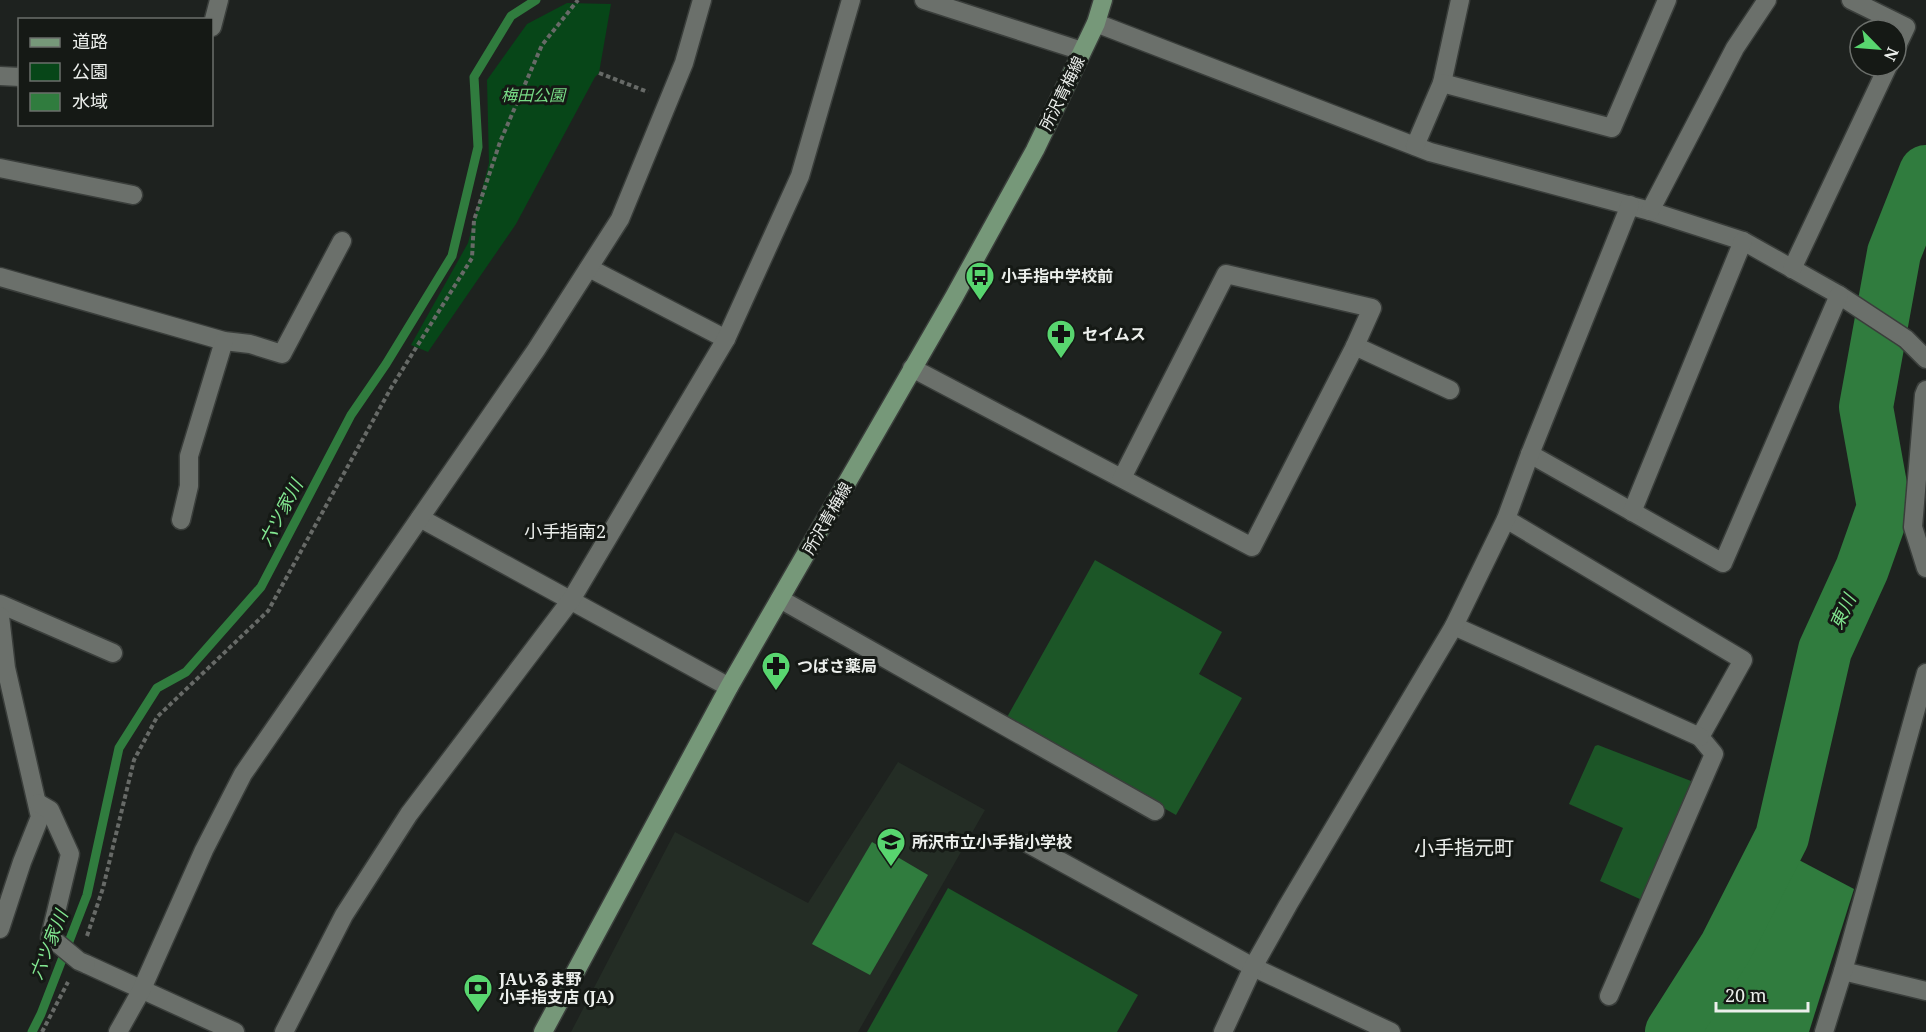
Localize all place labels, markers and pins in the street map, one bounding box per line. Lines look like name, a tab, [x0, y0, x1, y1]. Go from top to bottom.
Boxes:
bus stop icon: 小手指中学校前	[964, 260, 996, 302]
place label: 小手指中学校前	[1001, 265, 1113, 287]
pharmacy icon: セイムス	[1045, 318, 1077, 360]
place label: セイムス	[1082, 323, 1146, 345]
pharmacy icon: つばさ薬局	[760, 650, 792, 692]
place label: つばさ薬局	[797, 655, 877, 677]
school or university icon: 所沢市立小手指小学校	[875, 826, 907, 868]
place label: 所沢市立小手指小学校	[912, 831, 1072, 853]
place label: JAいるま野 小手指支店 (JA)	[498, 968, 614, 1008]
bank icon: JAいるま野 小手指支店 (JA)	[462, 972, 494, 1014]

